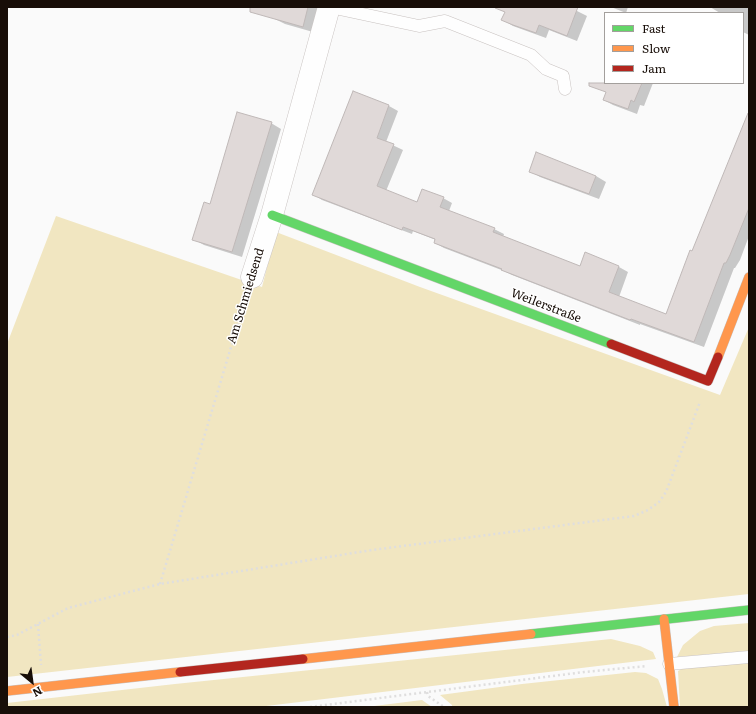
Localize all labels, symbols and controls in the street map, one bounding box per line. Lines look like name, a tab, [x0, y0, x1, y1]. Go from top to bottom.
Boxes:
legend	[604, 12, 744, 84]
text: Fast	[642, 19, 665, 37]
text: Slow	[642, 39, 670, 57]
text: Jam	[642, 59, 666, 77]
street label: Am Schmiedsend	[225, 246, 267, 346]
street label: Weilerstraße	[509, 286, 583, 326]
north arrow	[12, 662, 52, 702]
text: N	[30, 683, 46, 702]

